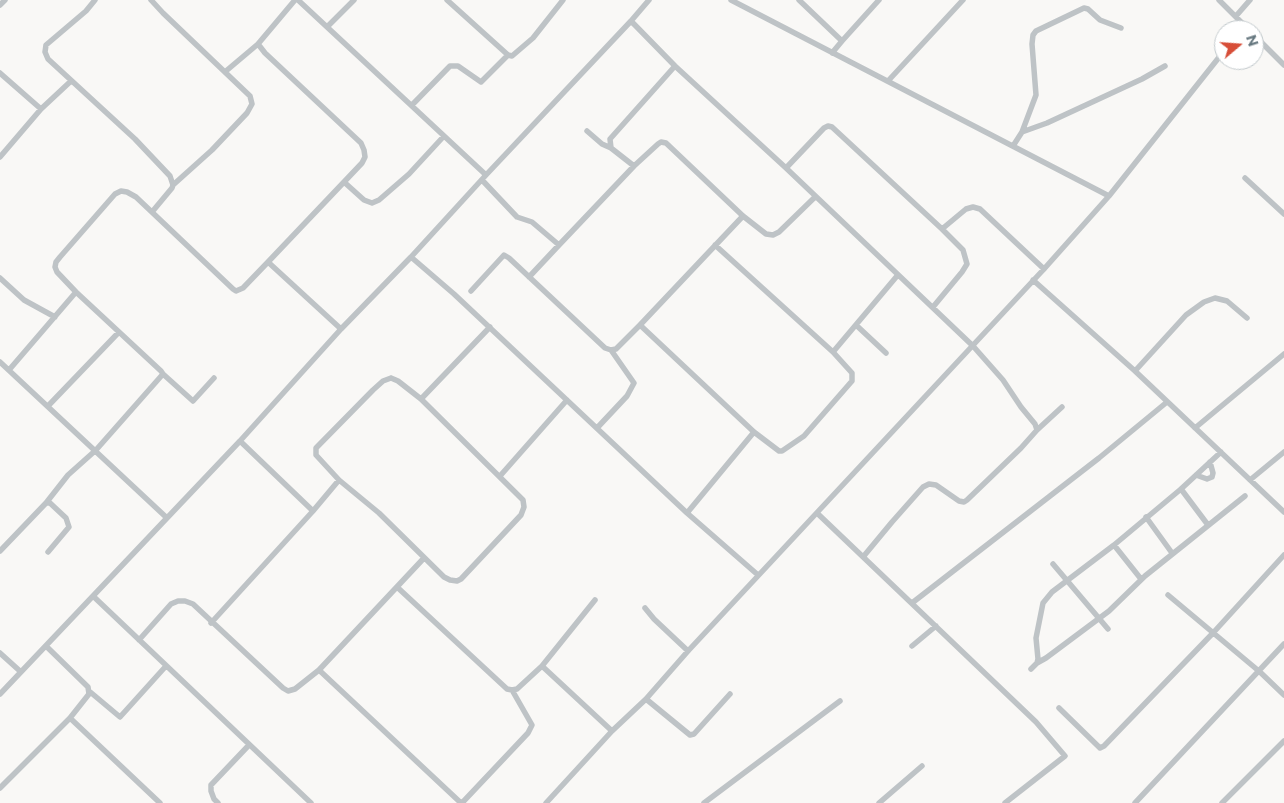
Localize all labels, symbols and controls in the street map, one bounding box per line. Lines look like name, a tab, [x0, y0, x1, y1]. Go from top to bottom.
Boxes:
north arrow	[1214, 20, 1264, 70]
text: N	[1242, 33, 1263, 49]

